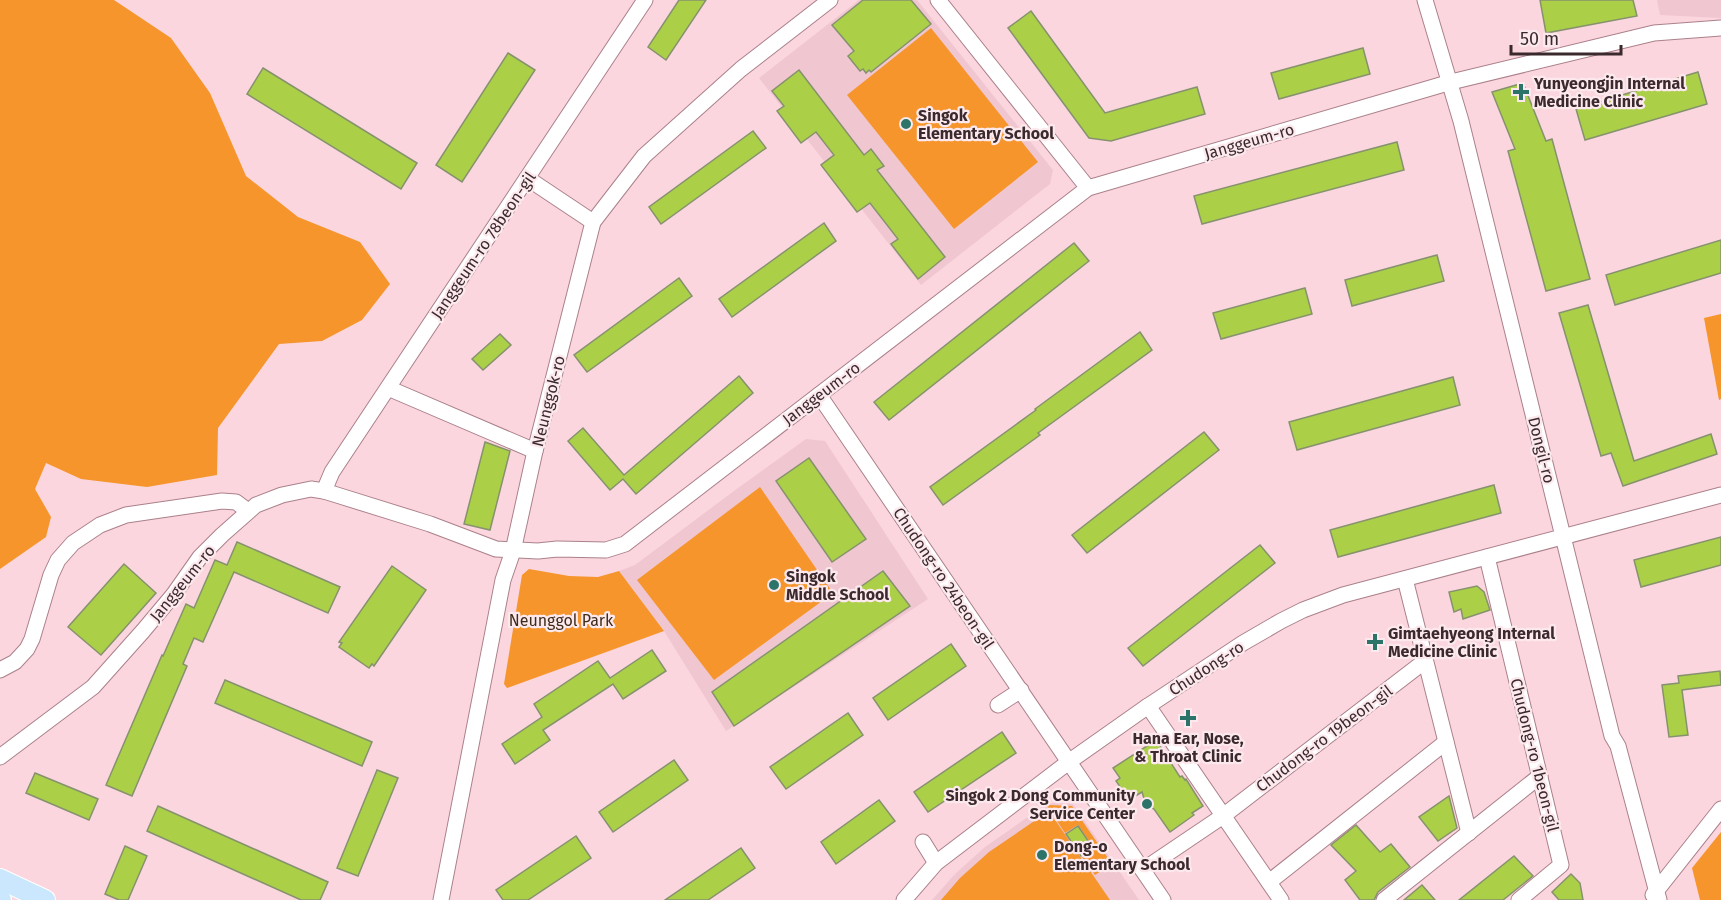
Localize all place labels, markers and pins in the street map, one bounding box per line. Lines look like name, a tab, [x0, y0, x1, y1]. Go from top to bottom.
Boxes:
place label: Yunyeongjin Internal Medicine Clinic	[1533, 74, 1685, 111]
marker: Yunyeongjin Internal Medicine Clinic	[1512, 83, 1530, 101]
place label: Singok Elementary School	[918, 106, 1054, 143]
marker: Singok Elementary School	[899, 117, 913, 131]
place label: Singok Middle School	[786, 567, 889, 604]
marker: Singok Middle School	[767, 578, 781, 592]
place label: Gimtaehyeong Internal Medicine Clinic	[1388, 624, 1555, 661]
marker: Gimtaehyeong Internal Medicine Clinic	[1366, 633, 1384, 651]
marker: Hana Ear, Nose, & Throat Clinic	[1179, 709, 1197, 727]
place label: Hana Ear, Nose, & Throat Clinic	[1132, 729, 1244, 766]
place label: Singok 2 Dong Community Service Center	[945, 786, 1136, 823]
marker: Singok 2 Dong Community Service Center	[1140, 797, 1154, 811]
place label: Dong-o Elementary School	[1054, 837, 1190, 874]
marker: Dong-o Elementary School	[1035, 848, 1049, 862]

